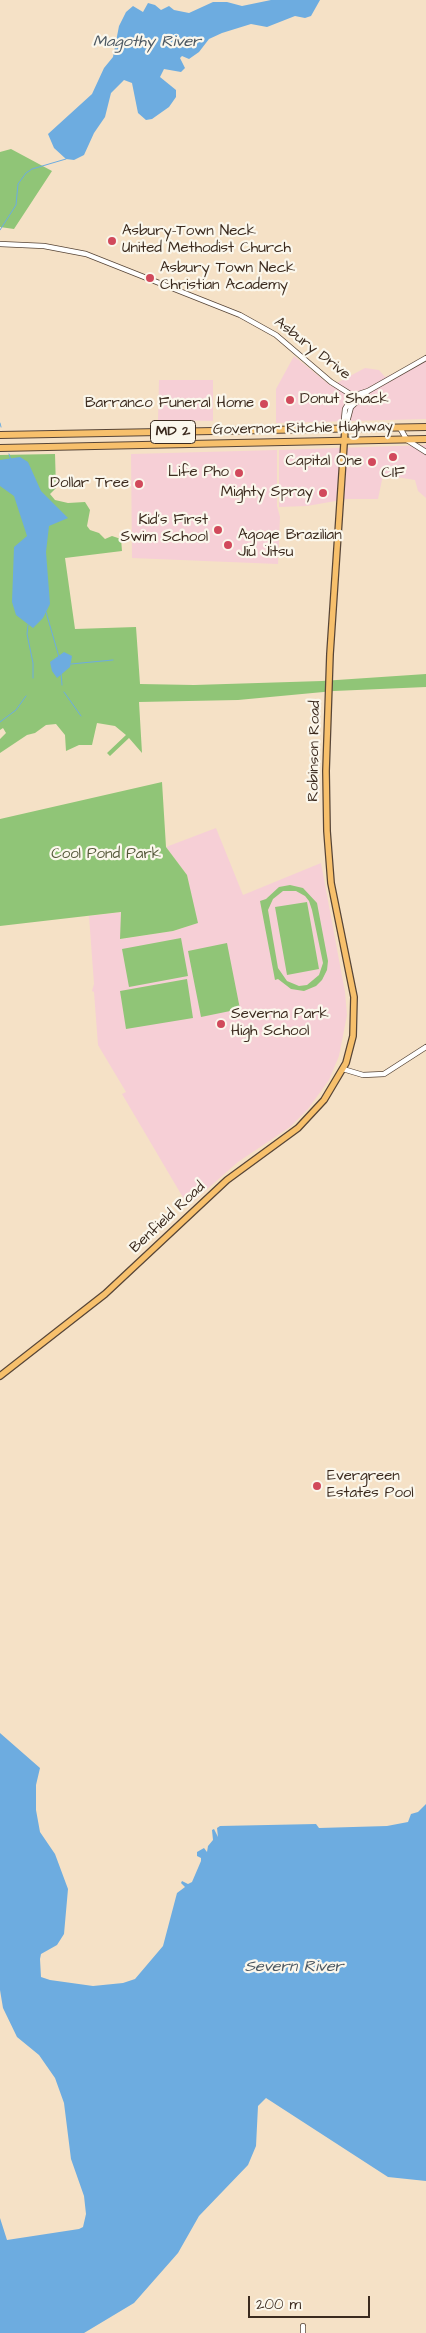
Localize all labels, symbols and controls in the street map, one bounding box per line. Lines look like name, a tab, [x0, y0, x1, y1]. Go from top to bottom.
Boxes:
water label: Magothy River	[93, 33, 201, 53]
place label: Asbury-Town Neck United Methodist Church	[122, 223, 291, 258]
marker: Asbury-Town Neck United Methodist Church	[106, 235, 118, 247]
place label: Asbury Town Neck Christian Academy	[160, 260, 295, 295]
marker: Asbury Town Neck Christian Academy	[144, 272, 156, 284]
street label: Asbury Drive	[270, 314, 354, 384]
place label: Donut Shack	[300, 391, 389, 409]
marker: Donut Shack	[284, 394, 296, 406]
place label: Barranco Funeral Home	[85, 395, 254, 413]
marker: Barranco Funeral Home	[258, 398, 270, 410]
street label: Governor Ritchie Highway	[213, 418, 393, 440]
road number: MD 2	[150, 421, 196, 444]
marker: CIF	[387, 451, 399, 463]
place label: Capital One	[285, 453, 362, 471]
marker: Capital One	[366, 456, 378, 468]
place label: Life Pho	[168, 464, 229, 482]
place label: CIF	[381, 465, 405, 483]
marker: Life Pho	[233, 467, 245, 479]
place label: Dollar Tree	[50, 475, 129, 493]
marker: Dollar Tree	[133, 478, 145, 490]
place label: Mighty Spray	[221, 484, 313, 502]
marker: Mighty Spray	[317, 487, 329, 499]
place label: Kid's First Swim School	[120, 512, 208, 547]
marker: Kid's First Swim School	[212, 524, 224, 536]
place label: Agoge Brazilian Jiu Jitsu	[238, 527, 342, 562]
marker: Agoge Brazilian Jiu Jitsu	[222, 539, 234, 551]
street label: Robinson Road	[305, 700, 325, 802]
park label: Cool Pond Park	[51, 846, 161, 864]
place label: Severna Park High School	[231, 1006, 329, 1041]
marker: Severna Park High School	[215, 1018, 227, 1030]
street label: Benfield Road	[127, 1179, 209, 1257]
place label: Evergreen Estates Pool	[327, 1468, 414, 1503]
marker: Evergreen Estates Pool	[311, 1480, 323, 1492]
water label: Severn River	[245, 1958, 343, 1978]
scale bar	[251, 2286, 374, 2318]
text: 200 m	[256, 2294, 301, 2315]

